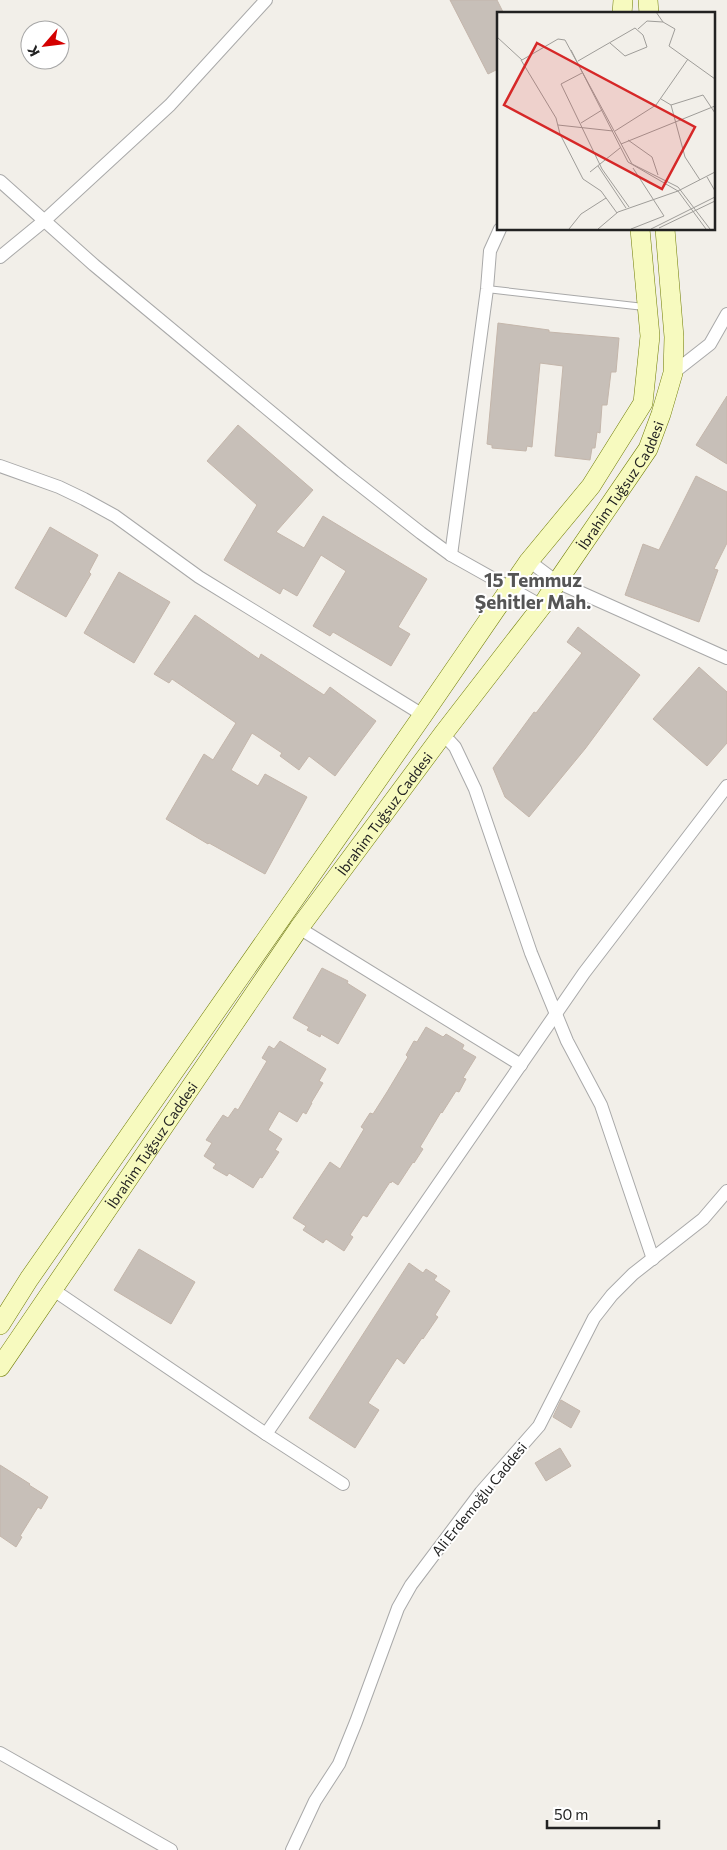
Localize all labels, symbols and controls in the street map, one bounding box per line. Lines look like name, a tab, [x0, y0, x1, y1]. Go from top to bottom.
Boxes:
inset map	[497, 12, 714, 230]
north arrow	[20, 20, 70, 70]
text: K	[23, 43, 43, 60]
street label: İbrahim Tuğsuz Caddesi	[573, 418, 666, 552]
district label: 15 Temmuz Şehitler Mah.	[475, 568, 591, 613]
street label: İbrahim Tuğsuz Caddesi	[333, 748, 435, 878]
street label: İbrahim Tuğsuz Caddesi	[102, 1078, 200, 1211]
street label: Ali Erdemoğlu Caddesi	[428, 1439, 530, 1559]
scale bar	[547, 1798, 660, 1830]
text: 50 m	[554, 1805, 588, 1823]

